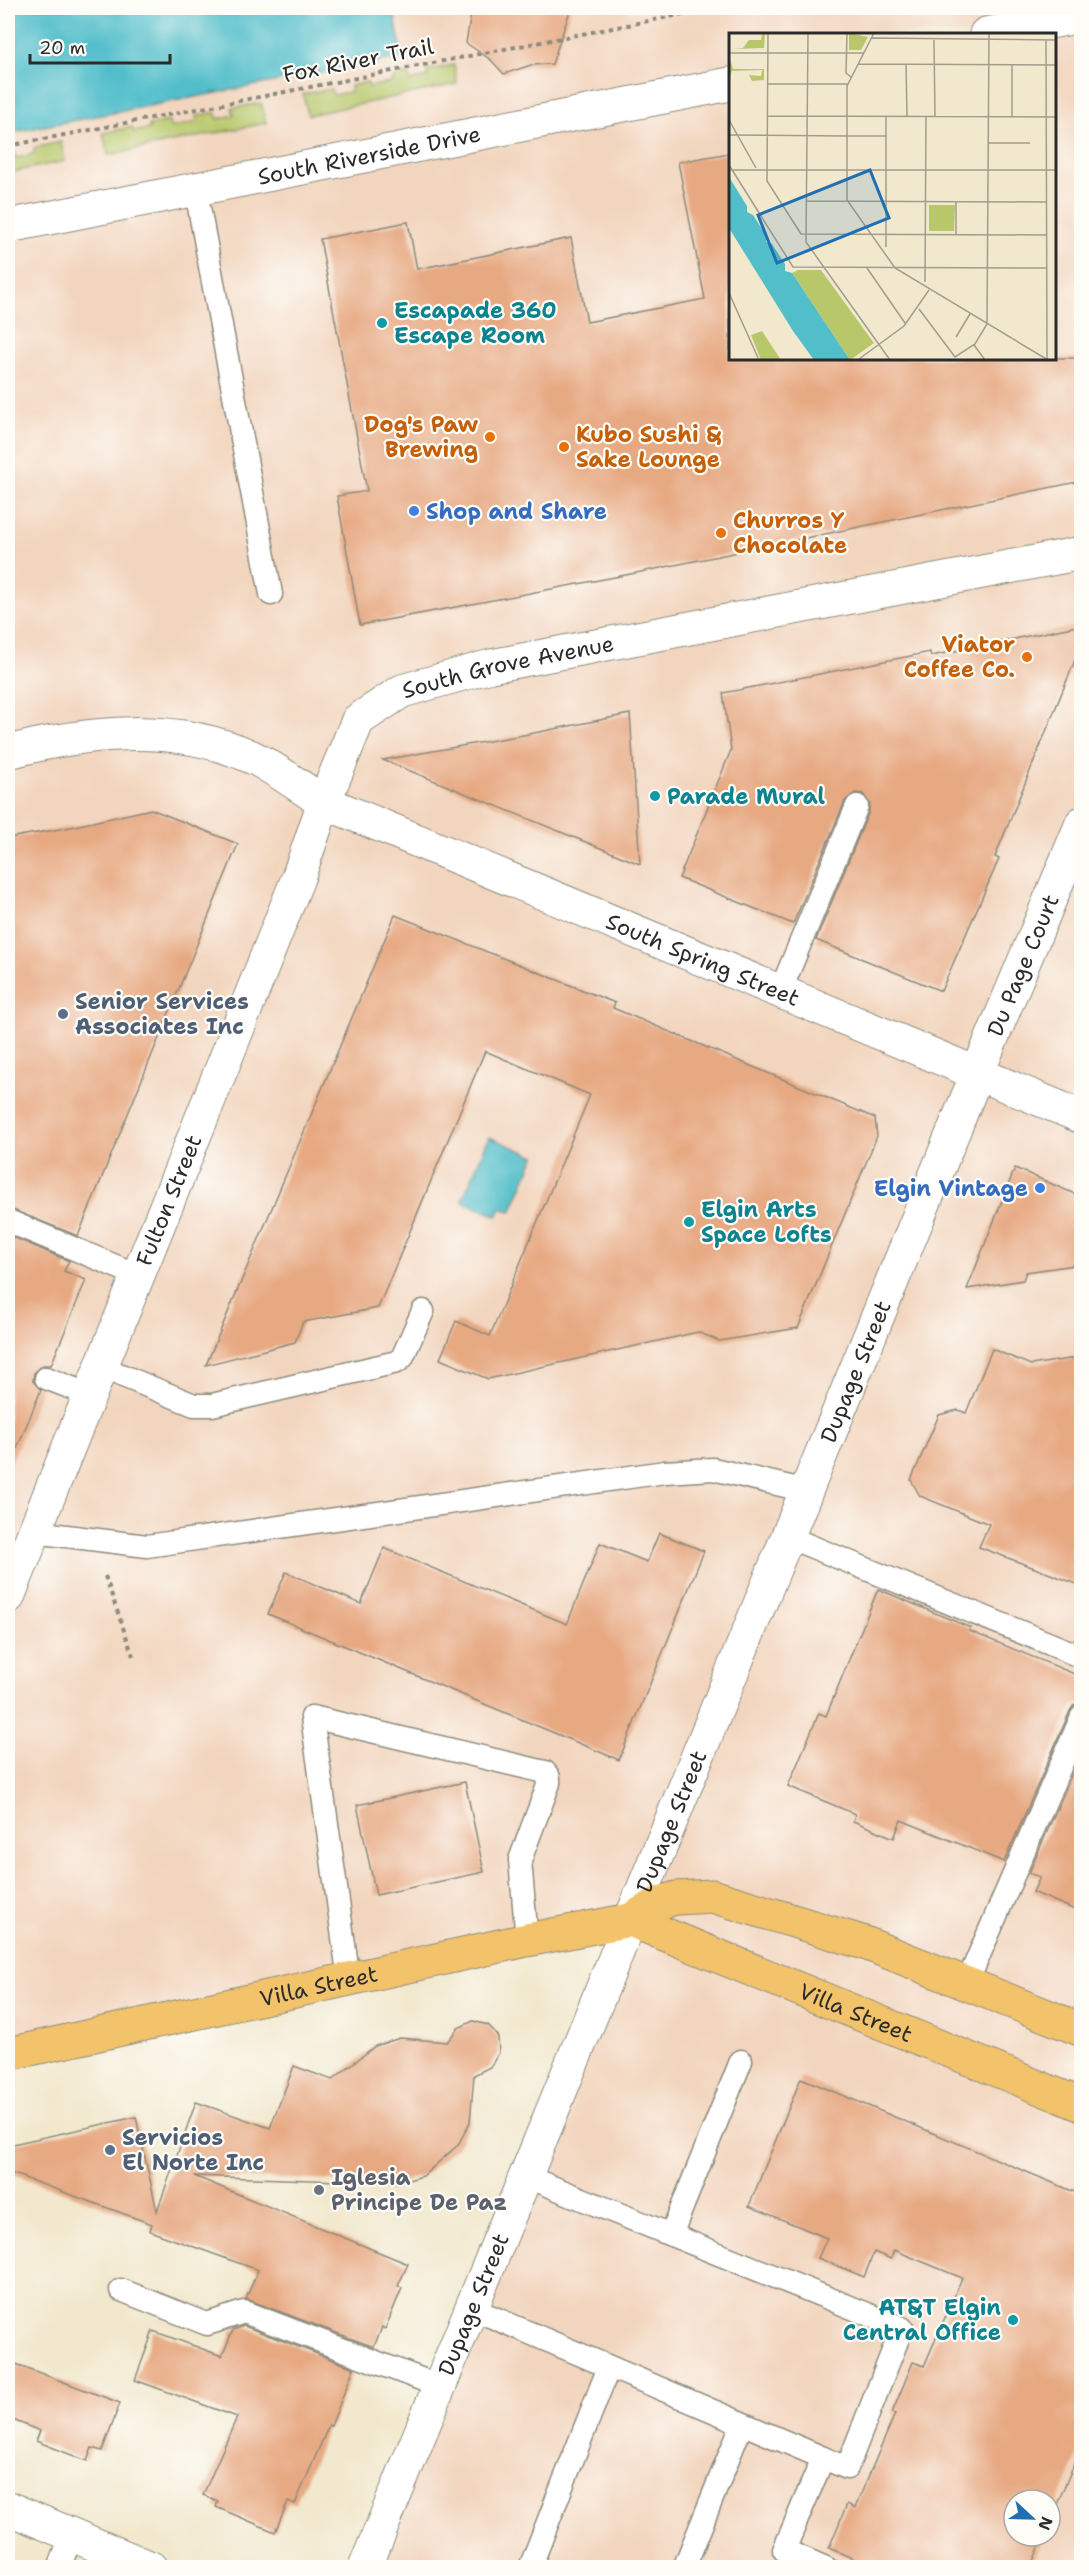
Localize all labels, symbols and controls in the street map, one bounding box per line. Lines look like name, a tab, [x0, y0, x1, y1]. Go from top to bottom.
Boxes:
scale bar	[30, 27, 170, 65]
street label: Fox River Trail	[280, 32, 436, 89]
inset map	[729, 33, 1056, 360]
text: 20 m	[39, 36, 85, 60]
street label: South Riverside Drive	[255, 119, 483, 192]
place label: Escapade 360 Escape Room	[394, 296, 557, 350]
marker: Escapade 360 Escape Room	[375, 316, 389, 330]
place label: Dog's Paw Brewing	[364, 410, 478, 464]
place label: Kubo Sushi & Sake Lounge	[576, 420, 721, 474]
marker: Dog's Paw Brewing	[483, 430, 497, 444]
marker: Kubo Sushi & Sake Lounge	[557, 440, 571, 454]
place label: Shop and Share	[426, 497, 607, 526]
marker: Shop and Share	[407, 504, 421, 518]
place label: Churros Y Chocolate	[733, 506, 847, 560]
marker: Churros Y Chocolate	[714, 526, 728, 540]
street label: South Grove Avenue	[399, 629, 616, 705]
place label: Viator Coffee Co.	[904, 630, 1015, 684]
marker: Viator Coffee Co.	[1020, 650, 1034, 664]
place label: Parade Mural	[667, 782, 826, 811]
marker: Parade Mural	[648, 789, 662, 803]
street label: Du Page Court	[980, 890, 1066, 1041]
street label: South Spring Street	[602, 907, 804, 1013]
place label: Senior Services Associates Inc	[75, 987, 249, 1041]
marker: Senior Services Associates Inc	[56, 1007, 70, 1021]
street label: Fulton Street	[129, 1131, 208, 1270]
place label: Elgin Vintage	[874, 1174, 1028, 1203]
marker: Elgin Vintage	[1033, 1181, 1047, 1195]
place label: Elgin Arts Space Lofts	[701, 1195, 832, 1249]
marker: Elgin Arts Space Lofts	[682, 1215, 696, 1229]
street label: Dupage Street	[814, 1296, 898, 1447]
street label: Dupage Street	[629, 1746, 713, 1897]
street label: Villa Street	[257, 1959, 380, 2013]
street label: Villa Street	[795, 1977, 917, 2049]
place label: Servicios El Norte Inc	[122, 2123, 264, 2177]
marker: Servicios El Norte Inc	[103, 2143, 117, 2157]
place label: Iglesia Principe De Paz	[331, 2163, 507, 2217]
marker: Iglesia Principe De Paz	[312, 2183, 326, 2197]
street label: Dupage Street	[431, 2229, 516, 2380]
place label: AT&T Elgin Central Office	[843, 2293, 1001, 2347]
marker: AT&T Elgin Central Office	[1006, 2313, 1020, 2327]
north arrow	[1002, 2488, 1062, 2548]
text: N	[1033, 2514, 1058, 2533]

